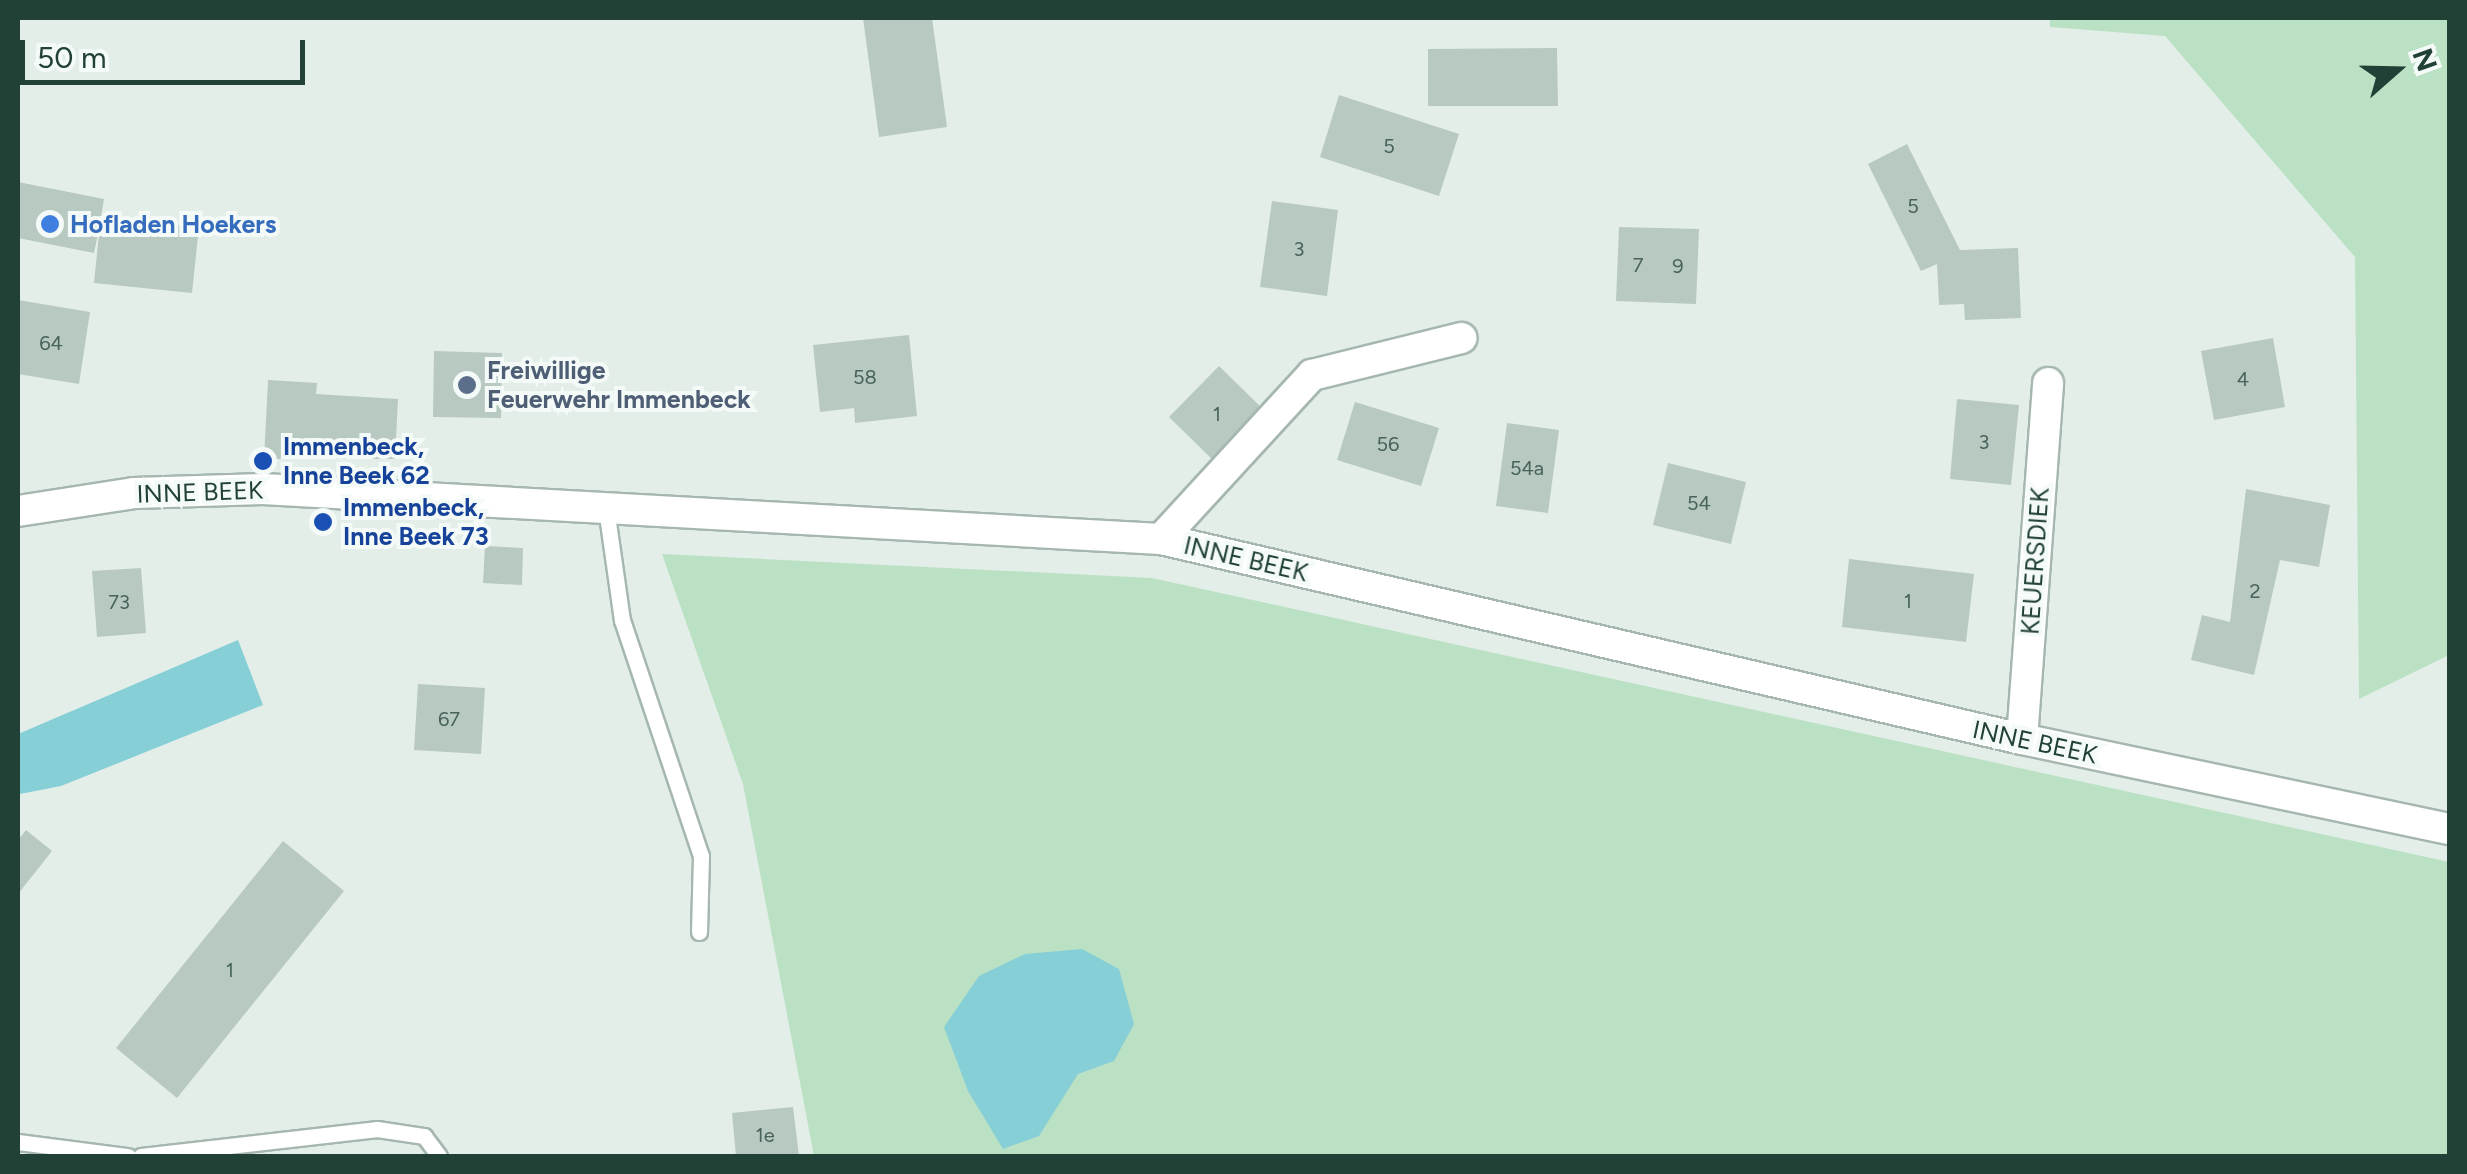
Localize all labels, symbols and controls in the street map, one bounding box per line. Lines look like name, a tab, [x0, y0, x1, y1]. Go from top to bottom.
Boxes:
scale bar	[25, 20, 310, 82]
north arrow	[2347, 20, 2447, 120]
text: 50 m	[37, 39, 106, 76]
text: N	[2406, 44, 2445, 76]
house number: 5	[1383, 134, 1395, 158]
house number: 5	[1907, 194, 1919, 218]
place label: Hofladen Hoekers	[70, 209, 276, 239]
marker: Hofladen Hoekers	[39, 213, 61, 235]
house number: 3	[1294, 237, 1304, 261]
house number: 7	[1633, 253, 1643, 277]
house number: 9	[1672, 254, 1684, 278]
house number: 64	[39, 331, 63, 355]
place label: Freiwillige Feuerwehr Immenbeck	[487, 356, 751, 415]
house number: 58	[853, 365, 877, 389]
house number: 4	[2237, 367, 2249, 391]
marker: Freiwillige Feuerwehr Immenbeck	[456, 374, 478, 396]
house number: 1	[1213, 402, 1221, 426]
house number: 3	[1979, 430, 1989, 454]
place label: Immenbeck, Inne Beek 62	[283, 432, 430, 491]
house number: 56	[1377, 432, 1399, 456]
marker: Immenbeck, Inne Beek 62	[252, 450, 274, 472]
house number: 54a	[1510, 456, 1544, 480]
street label: INNE BEEK	[136, 475, 264, 509]
street label: KEUERSDIEK	[2015, 486, 2055, 636]
house number: 54	[1687, 491, 1711, 515]
place label: Immenbeck, Inne Beek 73	[343, 493, 489, 552]
marker: Immenbeck, Inne Beek 73	[312, 511, 334, 533]
street label: INNE BEEK	[1181, 530, 1311, 588]
house number: 2	[2249, 579, 2261, 603]
house number: 1	[1904, 589, 1912, 613]
house number: 73	[108, 590, 130, 614]
house number: 67	[438, 707, 460, 731]
street label: INNE BEEK	[1970, 714, 2100, 770]
house number: 1	[226, 958, 234, 982]
house number: 1e	[755, 1123, 775, 1147]

